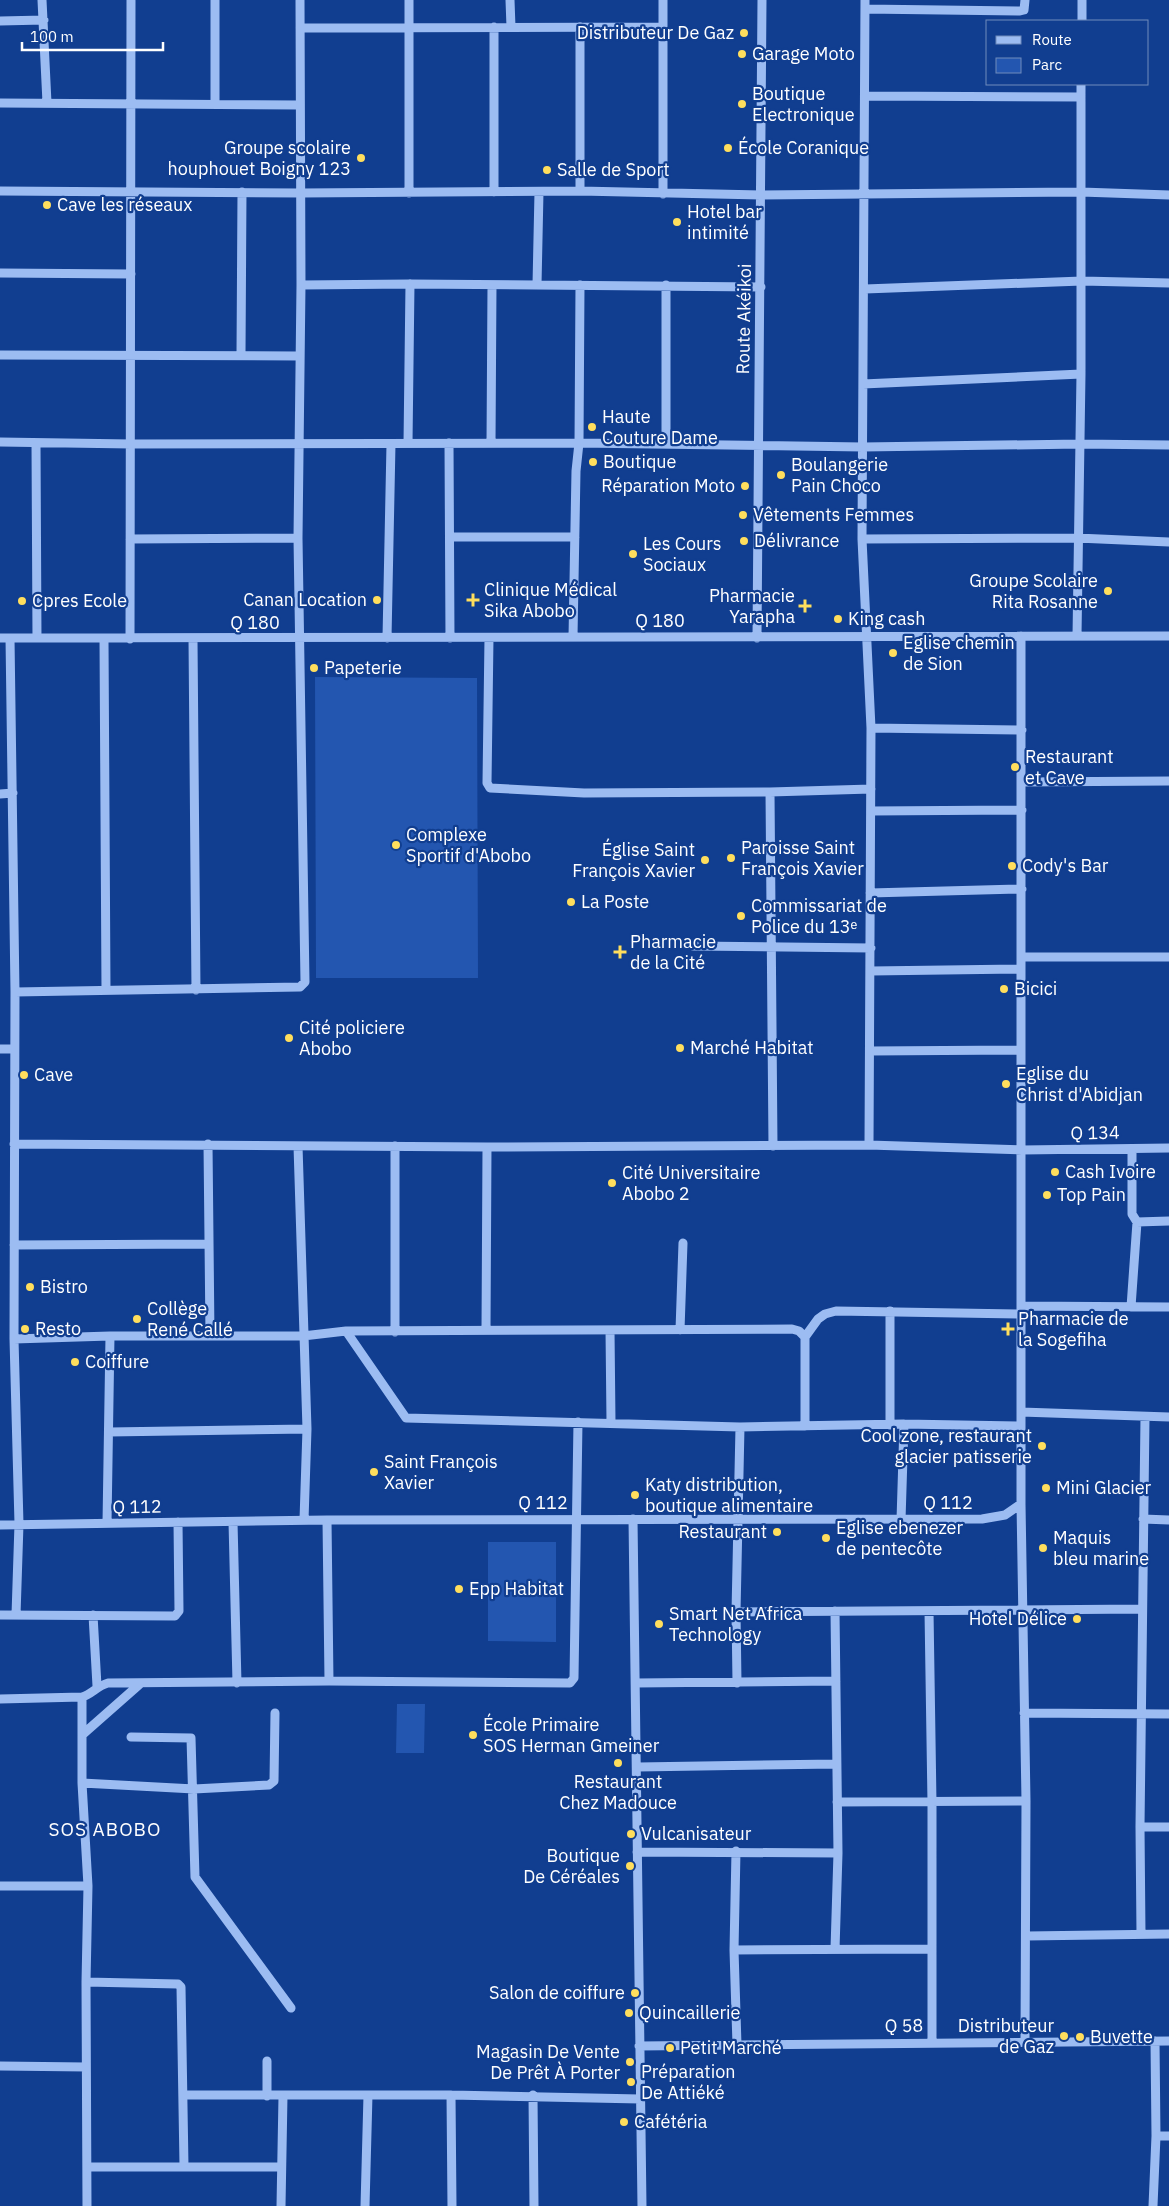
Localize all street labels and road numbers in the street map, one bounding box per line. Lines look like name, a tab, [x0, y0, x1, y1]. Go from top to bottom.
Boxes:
street label: Route Akéikoi	[731, 263, 756, 375]
street label: Q 180	[635, 609, 685, 632]
street label: Q 180	[230, 611, 280, 634]
street label: Q 134	[1070, 1121, 1120, 1144]
street label: Q 112	[518, 1491, 568, 1514]
street label: Q 112	[923, 1491, 973, 1514]
street label: Q 112	[112, 1495, 162, 1518]
street label: Q 58	[884, 2014, 923, 2037]

